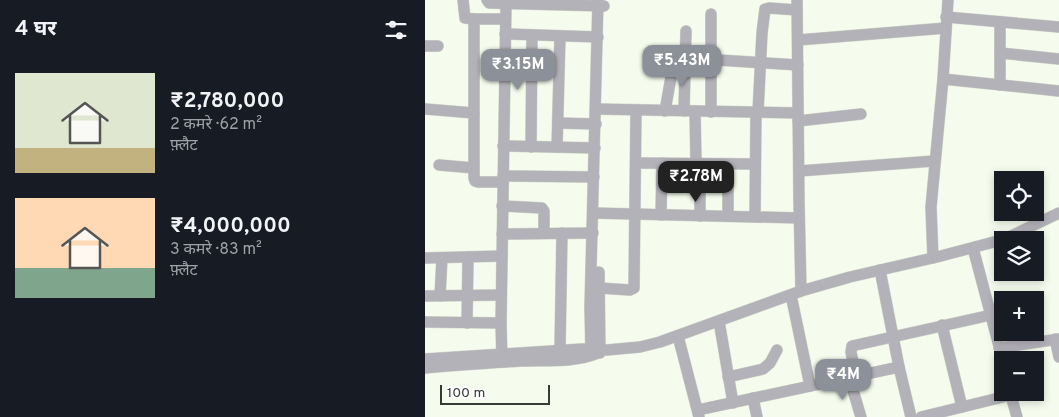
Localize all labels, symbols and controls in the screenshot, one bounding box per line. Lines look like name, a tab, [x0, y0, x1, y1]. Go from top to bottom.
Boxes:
text: 4 घर	[15, 16, 57, 43]
icon: filters	[382, 16, 410, 44]
pin: ₹5.43M	[641, 44, 723, 87]
pin: ₹3.15M	[477, 48, 559, 91]
text: ₹5.43M	[654, 51, 710, 71]
text: ₹3.15M	[492, 55, 544, 75]
text: ₹2,780,000	[170, 88, 284, 115]
icon: home	[55, 93, 115, 153]
text: 2 कमरे · 62 m²	[170, 115, 262, 135]
text: फ़्लैट	[170, 136, 198, 156]
pin: ₹2.78M	[655, 160, 737, 203]
text: ₹2.78M	[669, 167, 723, 187]
map controls	[994, 171, 1044, 401]
button: locate	[994, 171, 1044, 221]
text: ₹4,000,000	[170, 213, 291, 240]
icon: home	[55, 218, 115, 278]
button: layers	[994, 231, 1044, 281]
text: 3 कमरे · 83 m²	[170, 240, 262, 260]
text: फ़्लैट	[170, 261, 198, 281]
button: +	[994, 291, 1044, 341]
button: −	[994, 351, 1044, 401]
pin: ₹4M	[819, 358, 867, 401]
text: ₹4M	[826, 365, 860, 385]
scale bar	[440, 382, 550, 405]
text: 100 m	[447, 385, 485, 402]

